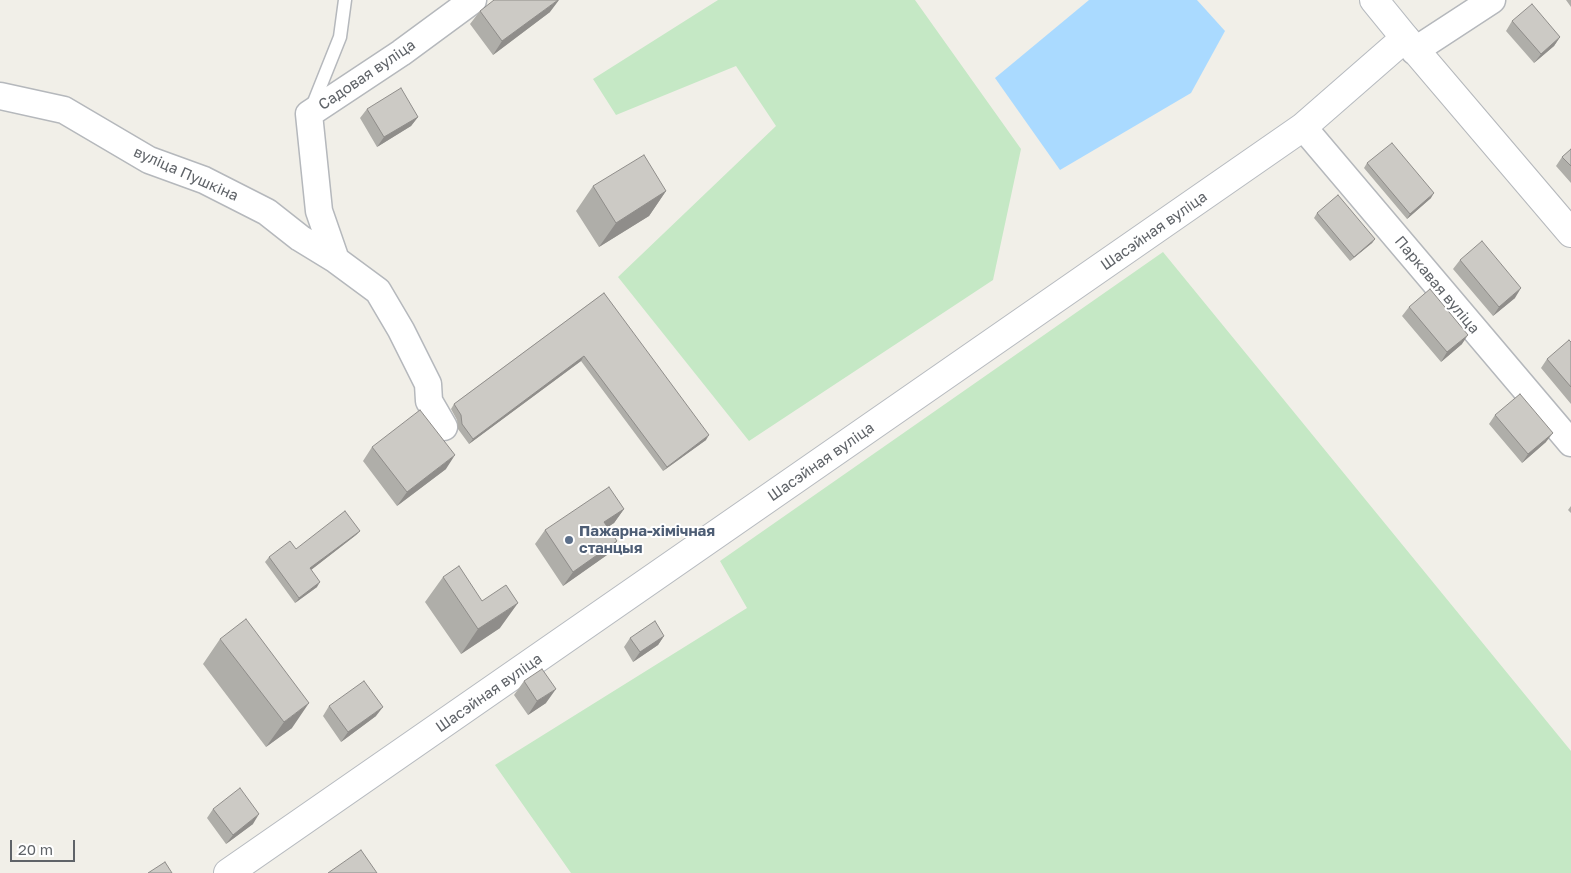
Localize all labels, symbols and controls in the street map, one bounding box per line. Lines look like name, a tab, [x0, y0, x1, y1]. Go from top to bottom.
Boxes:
street label: Садовая вуліца	[315, 36, 419, 114]
street label: вуліца Пушкіна	[131, 143, 241, 205]
street label: Шасэйная вуліца	[1097, 188, 1211, 274]
street label: Паркавая вуліца	[1391, 232, 1483, 338]
street label: Шасэйная вуліца	[764, 419, 878, 505]
place label: Пажарна-хімічная станцыя	[579, 522, 715, 557]
marker: Пажарна-хімічная станцыя	[563, 534, 575, 546]
street label: Шасэйная вуліца	[432, 650, 546, 736]
scale bar	[12, 830, 78, 862]
text: 20 m	[18, 840, 53, 858]

